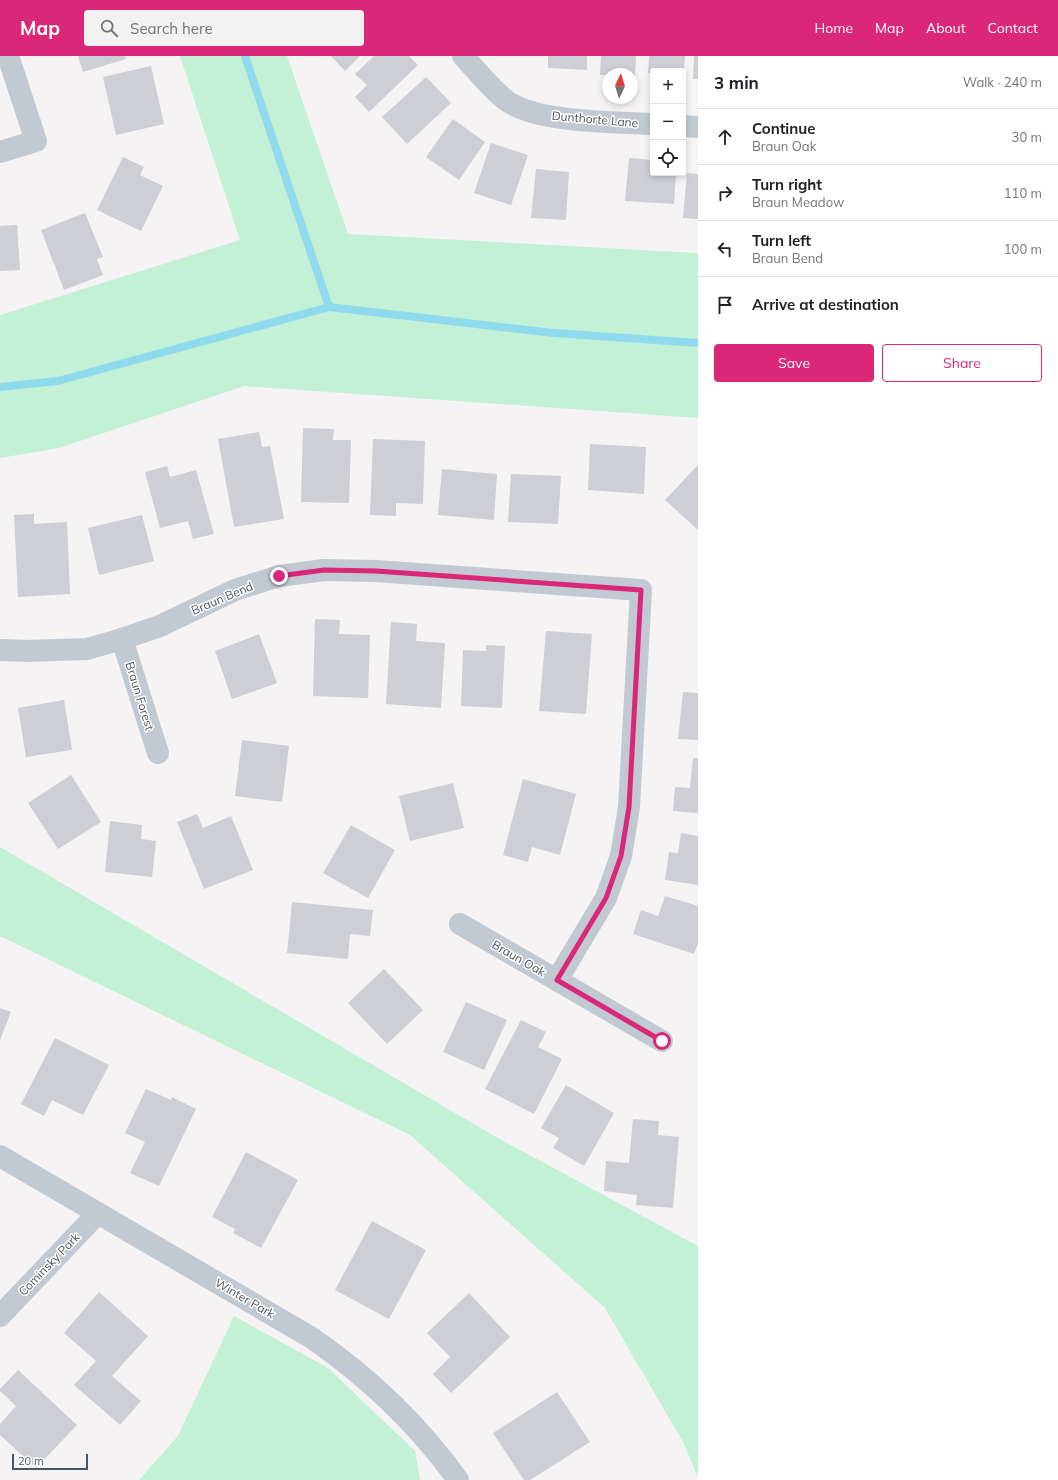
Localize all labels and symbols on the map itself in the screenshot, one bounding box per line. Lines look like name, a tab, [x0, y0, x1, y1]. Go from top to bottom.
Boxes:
north arrow	[602, 68, 638, 104]
street label: Dunthorte Lane	[551, 108, 639, 130]
route end	[270, 567, 288, 585]
street label: Braun Bend	[189, 578, 255, 618]
street label: Braun Forest	[122, 660, 158, 732]
street label: Braun Oak	[490, 937, 549, 980]
route start	[653, 1032, 671, 1050]
street label: Cominsky Park	[15, 1229, 83, 1299]
street label: Winter Park	[212, 1275, 278, 1322]
scale bar	[12, 1452, 88, 1471]

